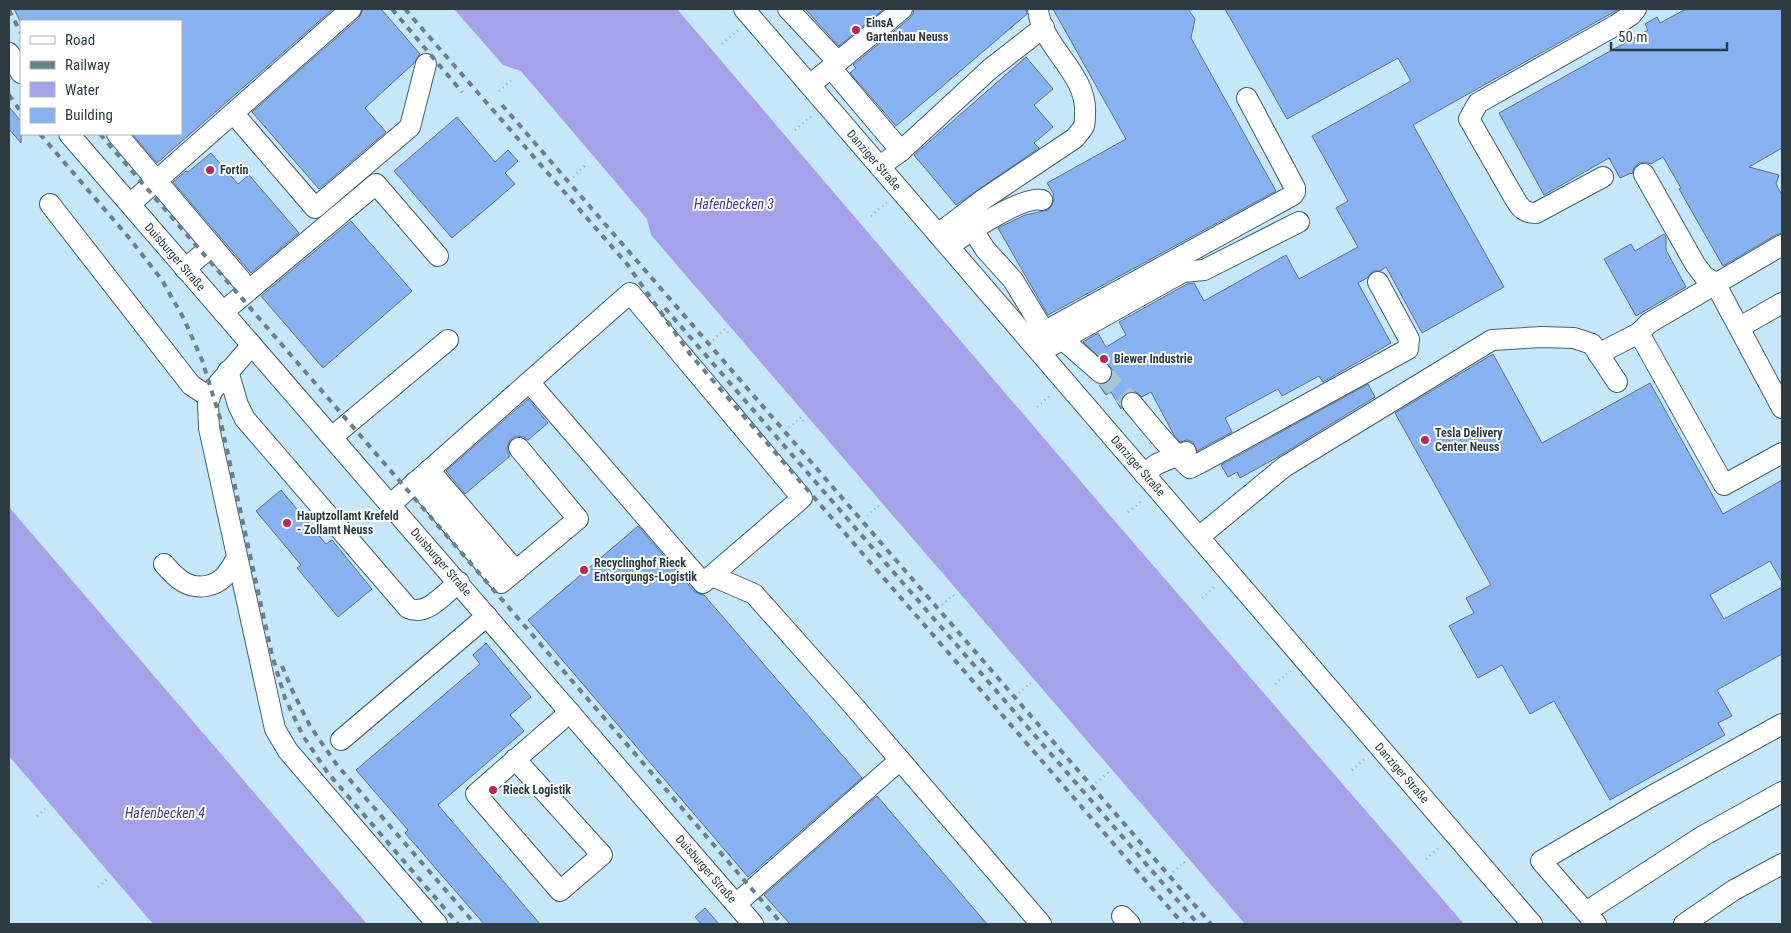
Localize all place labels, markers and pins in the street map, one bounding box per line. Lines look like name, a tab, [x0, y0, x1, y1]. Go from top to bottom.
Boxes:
place label: EinsA Gartenbau Neuss	[866, 16, 949, 44]
marker: EinsA Gartenbau Neuss	[850, 24, 862, 36]
place label: Fortin	[220, 163, 249, 177]
marker: Fortin	[204, 164, 216, 176]
place label: Biewer Industrie	[1114, 352, 1193, 366]
marker: Biewer Industrie	[1098, 353, 1110, 365]
place label: Tesla Delivery Center Neuss	[1435, 426, 1503, 454]
marker: Tesla Delivery Center Neuss	[1419, 434, 1431, 446]
place label: Hauptzollamt Krefeld - Zollamt Neuss	[297, 509, 399, 537]
marker: Hauptzollamt Krefeld - Zollamt Neuss	[281, 517, 293, 529]
place label: Recyclinghof Rieck Entsorgungs-Logistik	[594, 556, 697, 584]
marker: Recyclinghof Rieck Entsorgungs-Logistik	[578, 564, 590, 576]
place label: Rieck Logistik	[503, 783, 571, 797]
marker: Rieck Logistik	[487, 784, 499, 796]

